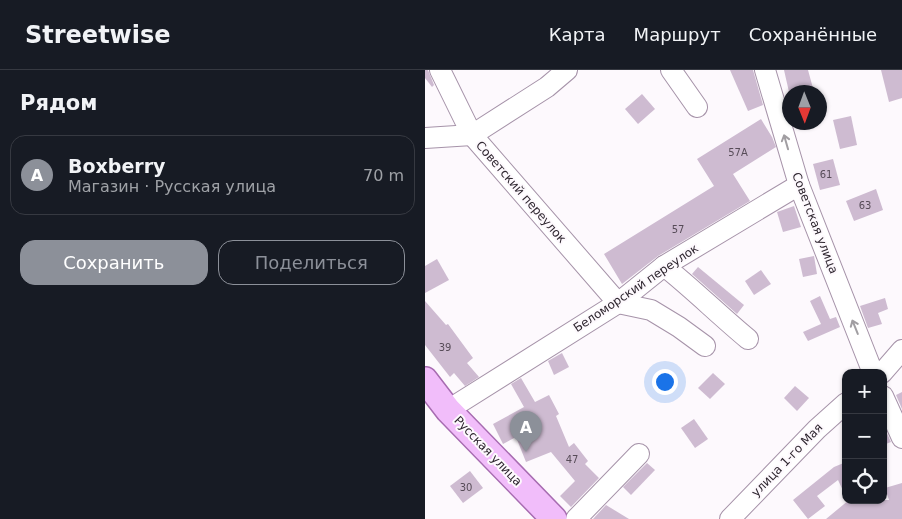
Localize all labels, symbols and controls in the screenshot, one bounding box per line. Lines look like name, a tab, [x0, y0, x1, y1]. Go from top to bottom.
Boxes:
text: Streetwise	[25, 21, 171, 49]
text: Карта	[549, 24, 606, 45]
text: Маршрут	[634, 24, 721, 45]
text: Сохранённые	[749, 24, 877, 45]
north arrow	[782, 85, 827, 130]
text: Рядом	[20, 91, 97, 115]
one-way arrow	[781, 135, 791, 151]
street label: Советский переулок	[473, 138, 569, 246]
house number: 57А	[728, 147, 748, 158]
text: Boxberry	[68, 155, 165, 177]
text: A	[31, 166, 43, 185]
text: 70 m	[363, 166, 404, 185]
house number: 61	[820, 169, 832, 180]
street label: Советская улица	[789, 170, 841, 276]
text: Магазин · Русская улица	[68, 177, 276, 196]
house number: 63	[859, 200, 871, 211]
house number: 57	[672, 224, 684, 235]
button: Сохранить	[20, 240, 208, 285]
button: Поделиться	[218, 240, 405, 285]
street label: Беломорский переулок	[571, 241, 701, 335]
one-way arrow	[850, 320, 859, 335]
house number: 39	[439, 342, 451, 353]
your location	[652, 369, 678, 395]
map controls	[842, 369, 887, 504]
button: +	[842, 369, 887, 414]
pin: A	[510, 411, 542, 452]
street label: Русская улица	[451, 413, 525, 489]
button: −	[842, 414, 887, 459]
street label: улица 1-го Мая	[749, 421, 825, 499]
house number: 47	[566, 454, 578, 465]
button: locate	[842, 459, 887, 504]
house number: 30	[460, 482, 472, 493]

